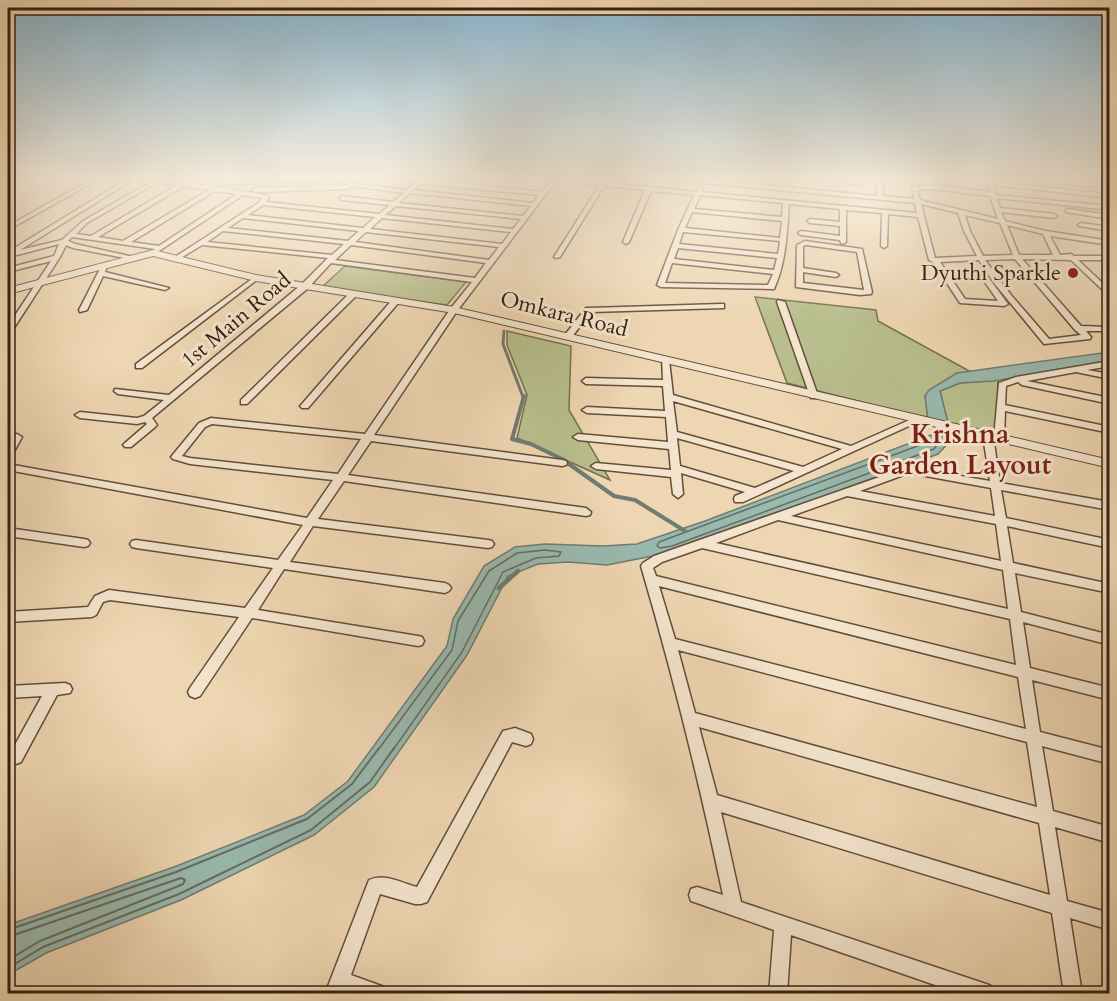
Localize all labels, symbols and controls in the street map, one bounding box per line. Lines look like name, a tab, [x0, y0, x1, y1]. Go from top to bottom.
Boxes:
place label: Dyuthi Sparkle	[921, 258, 1061, 288]
street label: 1st Main Road	[175, 265, 297, 375]
marker: Dyuthi Sparkle	[1066, 266, 1080, 280]
street label: Omkara Road	[497, 284, 631, 344]
district label: Krishna Garden Layout	[869, 416, 1052, 484]

